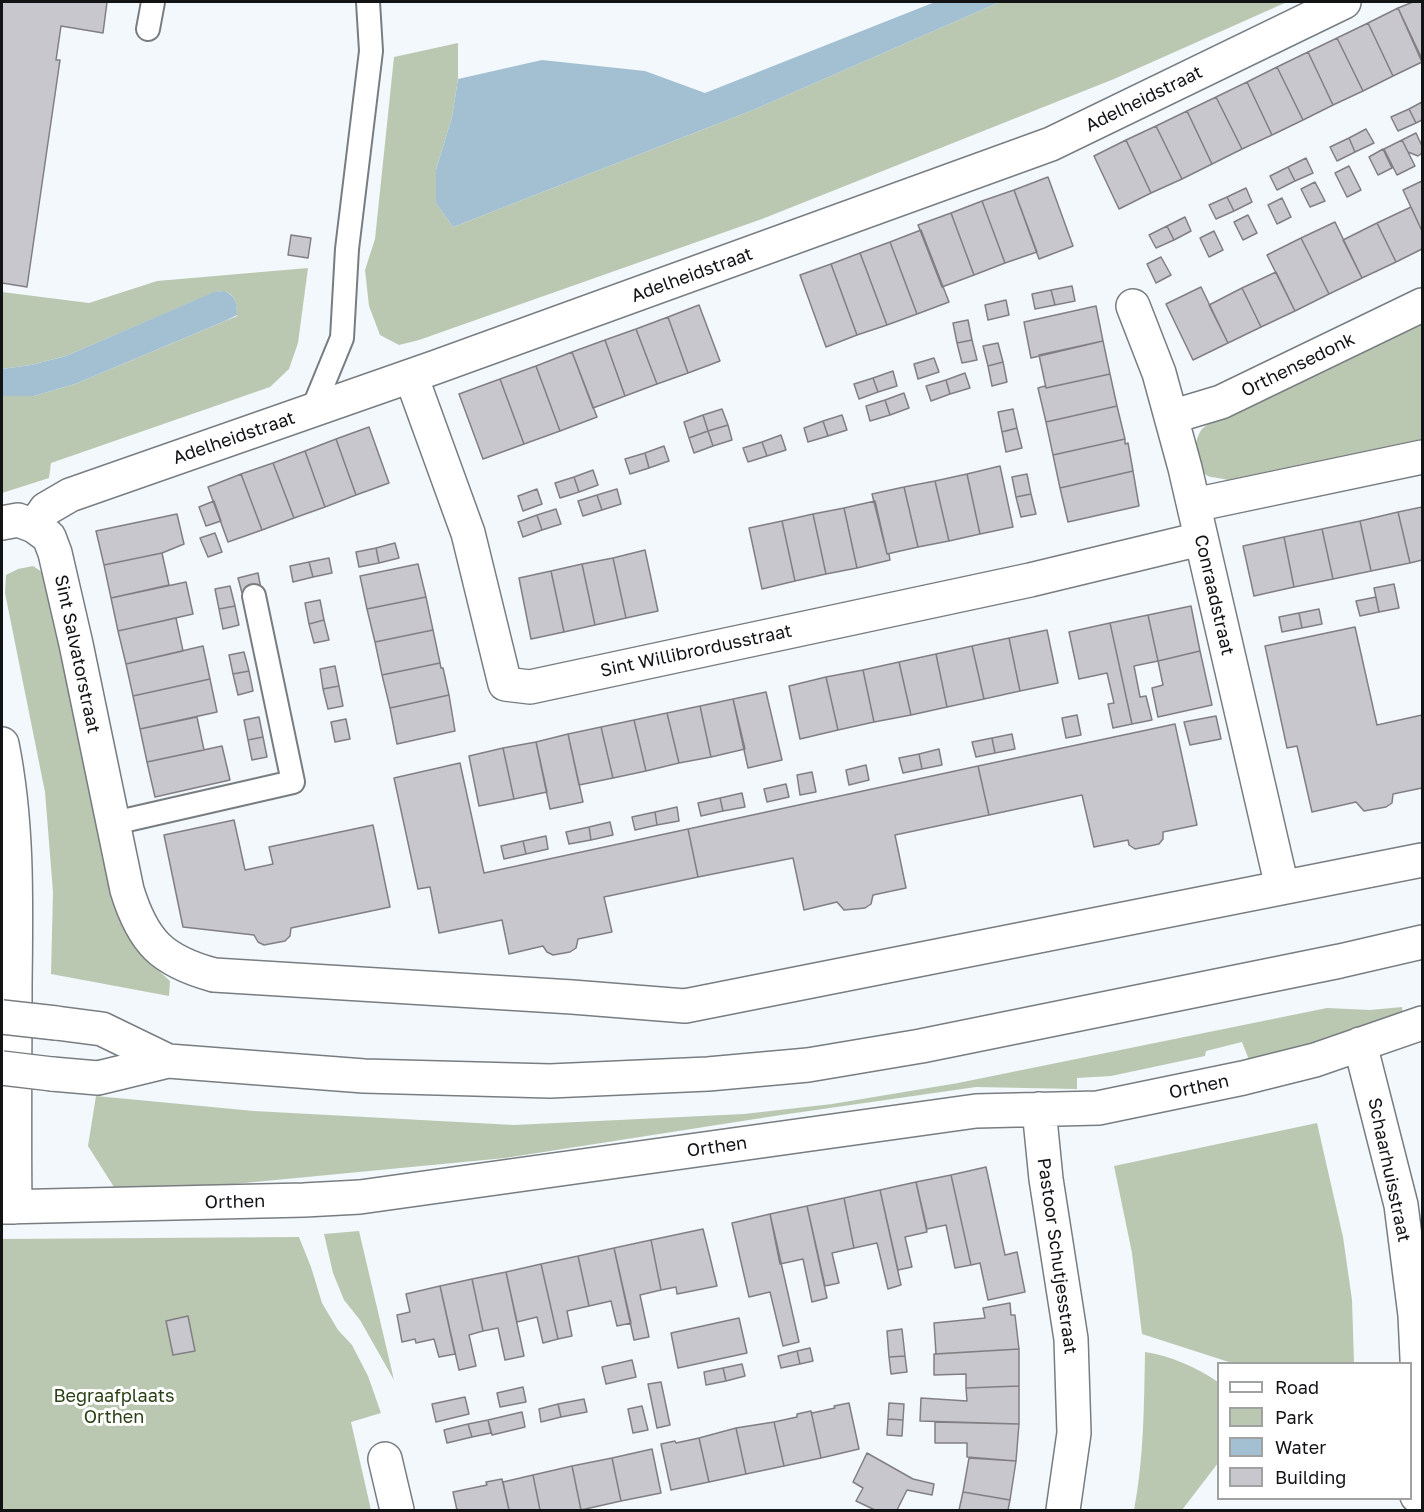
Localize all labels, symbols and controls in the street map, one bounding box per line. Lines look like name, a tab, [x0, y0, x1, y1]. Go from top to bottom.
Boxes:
street label: Adelheidstraat	[1082, 61, 1206, 137]
street label: Adelheidstraat	[628, 243, 756, 307]
street label: Orthensedonk	[1238, 328, 1358, 402]
street label: Adelheidstraat	[170, 407, 298, 469]
street label: Conraadstraat	[1190, 533, 1238, 657]
street label: Sint Salvatorstraat	[50, 573, 104, 735]
street label: Sint Willibrordusstraat	[598, 620, 794, 682]
street label: Orthen	[1167, 1070, 1231, 1104]
street label: Schaarhuisstraat	[1363, 1096, 1415, 1244]
street label: Orthen	[686, 1132, 748, 1162]
street label: Pastoor Schutjesstraat	[1033, 1157, 1081, 1355]
street label: Orthen	[205, 1191, 265, 1213]
legend	[1217, 1362, 1412, 1500]
text: Road	[1275, 1376, 1319, 1398]
park label: Begraafplaats Orthen	[53, 1385, 175, 1428]
text: Park	[1275, 1406, 1314, 1428]
text: Water	[1275, 1436, 1326, 1458]
text: Building	[1275, 1466, 1346, 1488]

